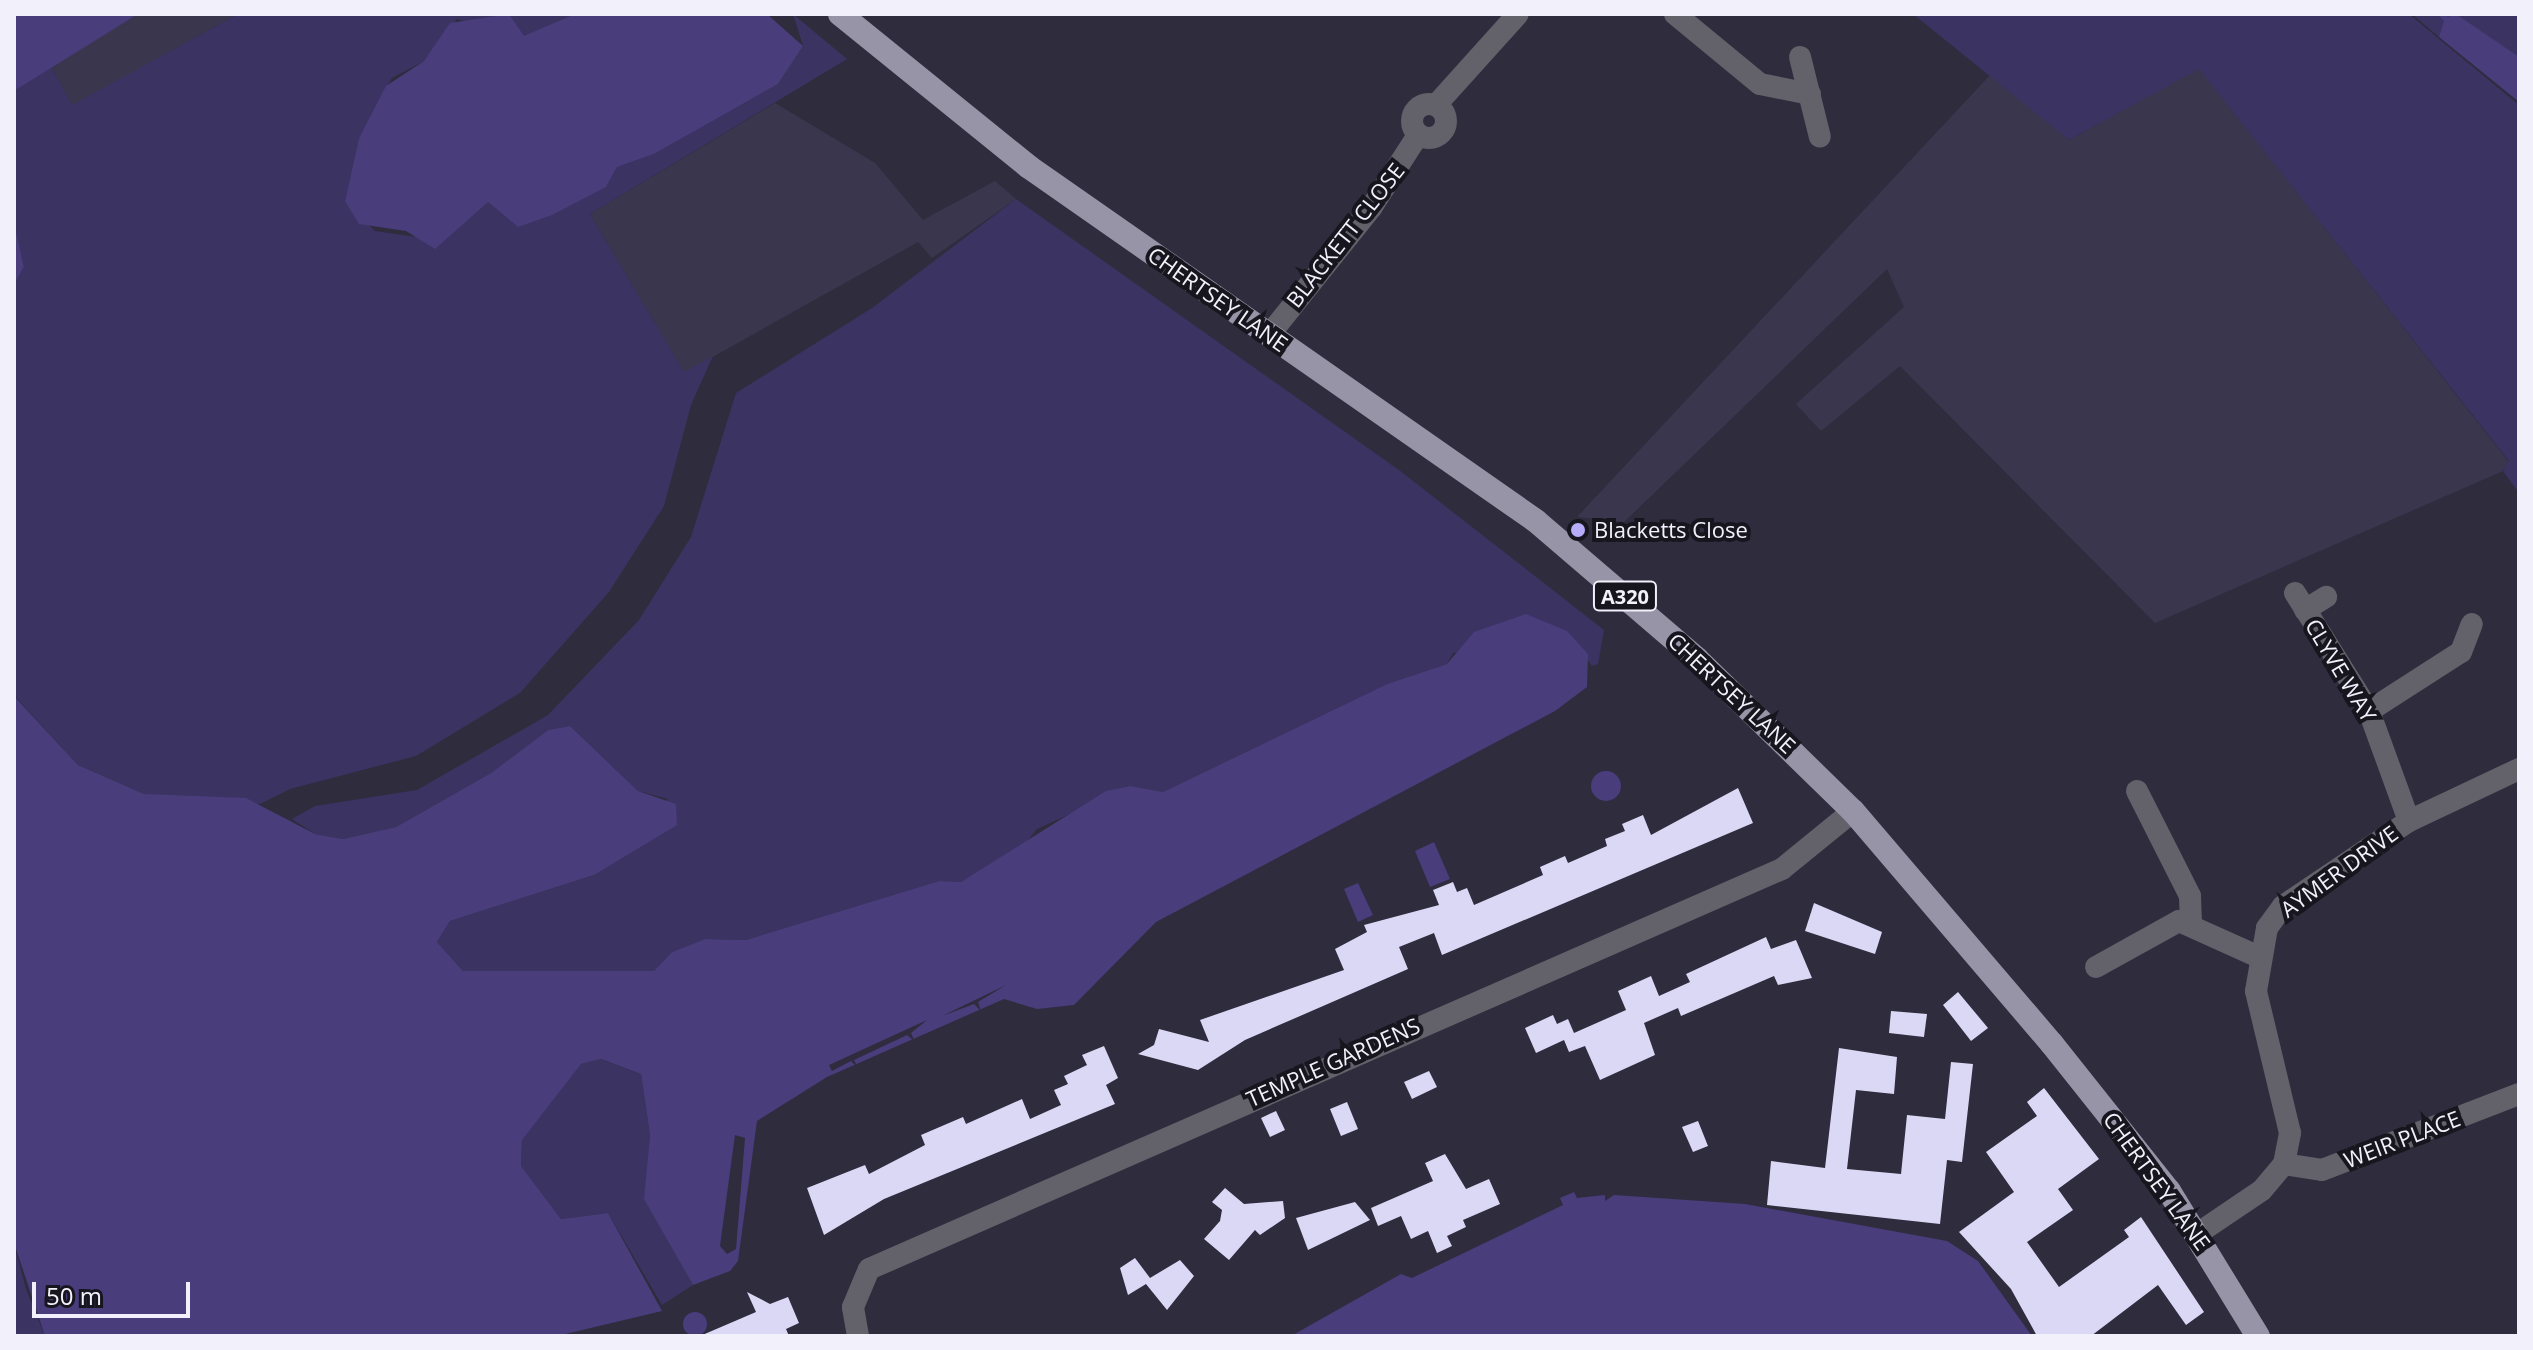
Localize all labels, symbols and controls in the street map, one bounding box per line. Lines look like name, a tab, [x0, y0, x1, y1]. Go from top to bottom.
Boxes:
street label: BLACKETT CLOSE	[1280, 158, 1410, 312]
street label: CHERTSEY LANE	[1143, 241, 1293, 357]
place label: Blacketts Close	[1594, 517, 1748, 543]
marker: Blacketts Close	[1569, 521, 1587, 539]
road number: A320	[1591, 580, 1659, 612]
street label: CLYVE WAY	[2300, 614, 2382, 726]
street label: CHERTSEY LANE	[1663, 627, 1801, 759]
street label: AYMER DRIVE	[2275, 820, 2403, 922]
street label: TEMPLE GARDENS	[1242, 1012, 1424, 1112]
street label: WEIR PLACE	[2340, 1105, 2464, 1173]
street label: CHERTSEY LANE	[2098, 1107, 2216, 1255]
scale bar	[36, 1266, 194, 1316]
text: 50 m	[46, 1279, 102, 1312]

